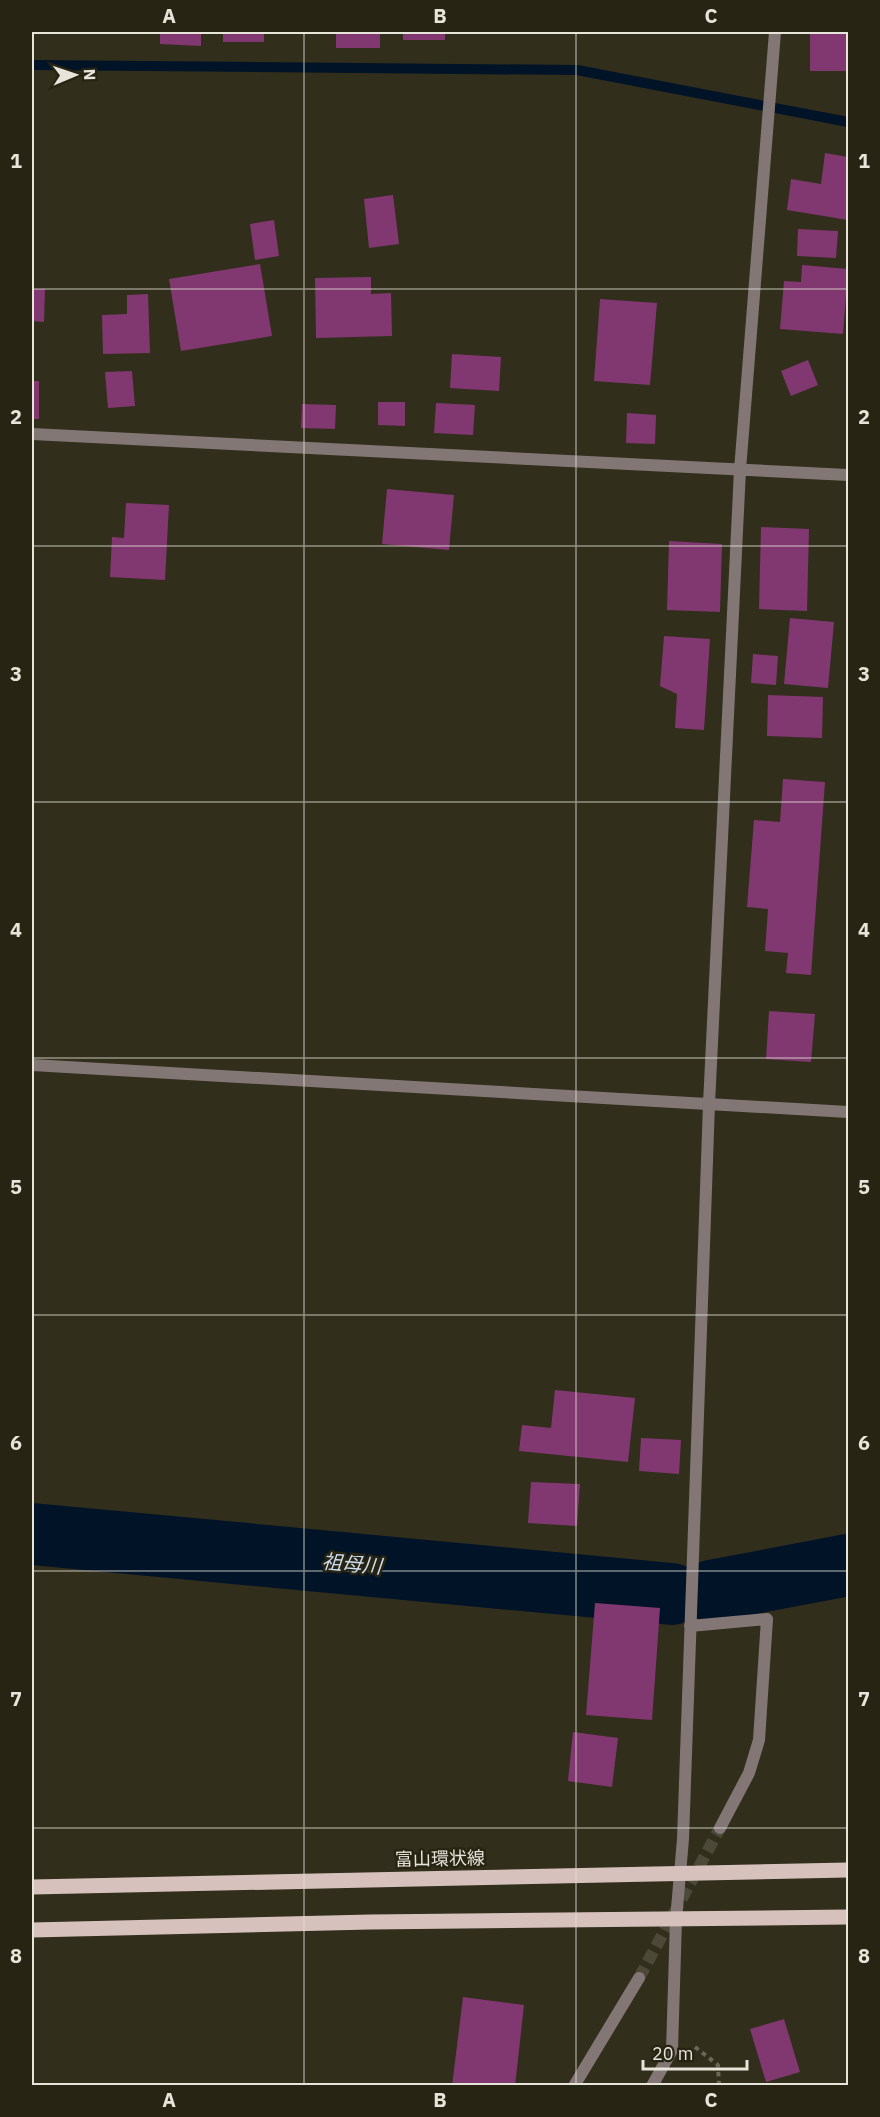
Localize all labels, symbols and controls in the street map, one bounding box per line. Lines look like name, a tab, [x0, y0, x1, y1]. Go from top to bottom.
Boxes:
text: A	[162, 2, 176, 29]
text: B	[433, 2, 447, 29]
text: C	[704, 2, 718, 29]
north arrow	[45, 45, 105, 105]
text: N	[80, 68, 100, 81]
text: 1	[10, 147, 22, 174]
text: 1	[858, 147, 870, 174]
text: 2	[10, 403, 22, 430]
text: 2	[858, 403, 870, 430]
text: 3	[10, 660, 22, 687]
text: 3	[858, 660, 870, 687]
text: 4	[10, 916, 22, 943]
text: 4	[858, 916, 870, 943]
text: 5	[10, 1173, 22, 1200]
text: 5	[858, 1173, 870, 1200]
text: 6	[10, 1429, 22, 1456]
text: 6	[858, 1429, 870, 1456]
water label: 祖母川	[321, 1547, 385, 1580]
text: 7	[10, 1685, 22, 1712]
text: 7	[858, 1685, 870, 1712]
street label: 富山環状線	[395, 1846, 485, 1871]
text: 8	[10, 1942, 22, 1969]
text: 8	[858, 1942, 870, 1969]
scale bar	[643, 2033, 746, 2071]
text: 20 m	[652, 2042, 694, 2065]
text: A	[162, 2086, 176, 2113]
text: B	[433, 2086, 447, 2113]
text: C	[704, 2086, 718, 2113]

